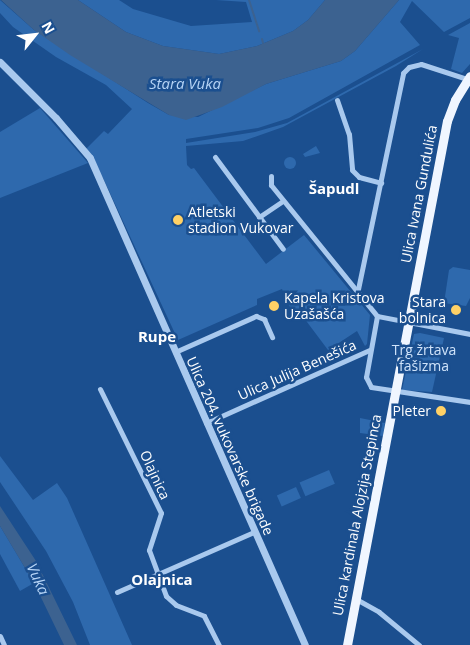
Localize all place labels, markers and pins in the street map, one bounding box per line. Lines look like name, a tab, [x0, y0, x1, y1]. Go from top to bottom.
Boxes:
place label: Atletski stadion Vukovar	[188, 204, 293, 236]
marker: Atletski stadion Vukovar	[172, 214, 184, 226]
place label: Kapela Kristova Uzašašća	[284, 290, 384, 322]
place label: Stara bolnica	[399, 294, 446, 326]
marker: Kapela Kristova Uzašašća	[268, 300, 280, 312]
marker: Stara bolnica	[450, 304, 462, 316]
place label: Pleter	[393, 403, 431, 419]
marker: Pleter	[435, 405, 447, 417]

